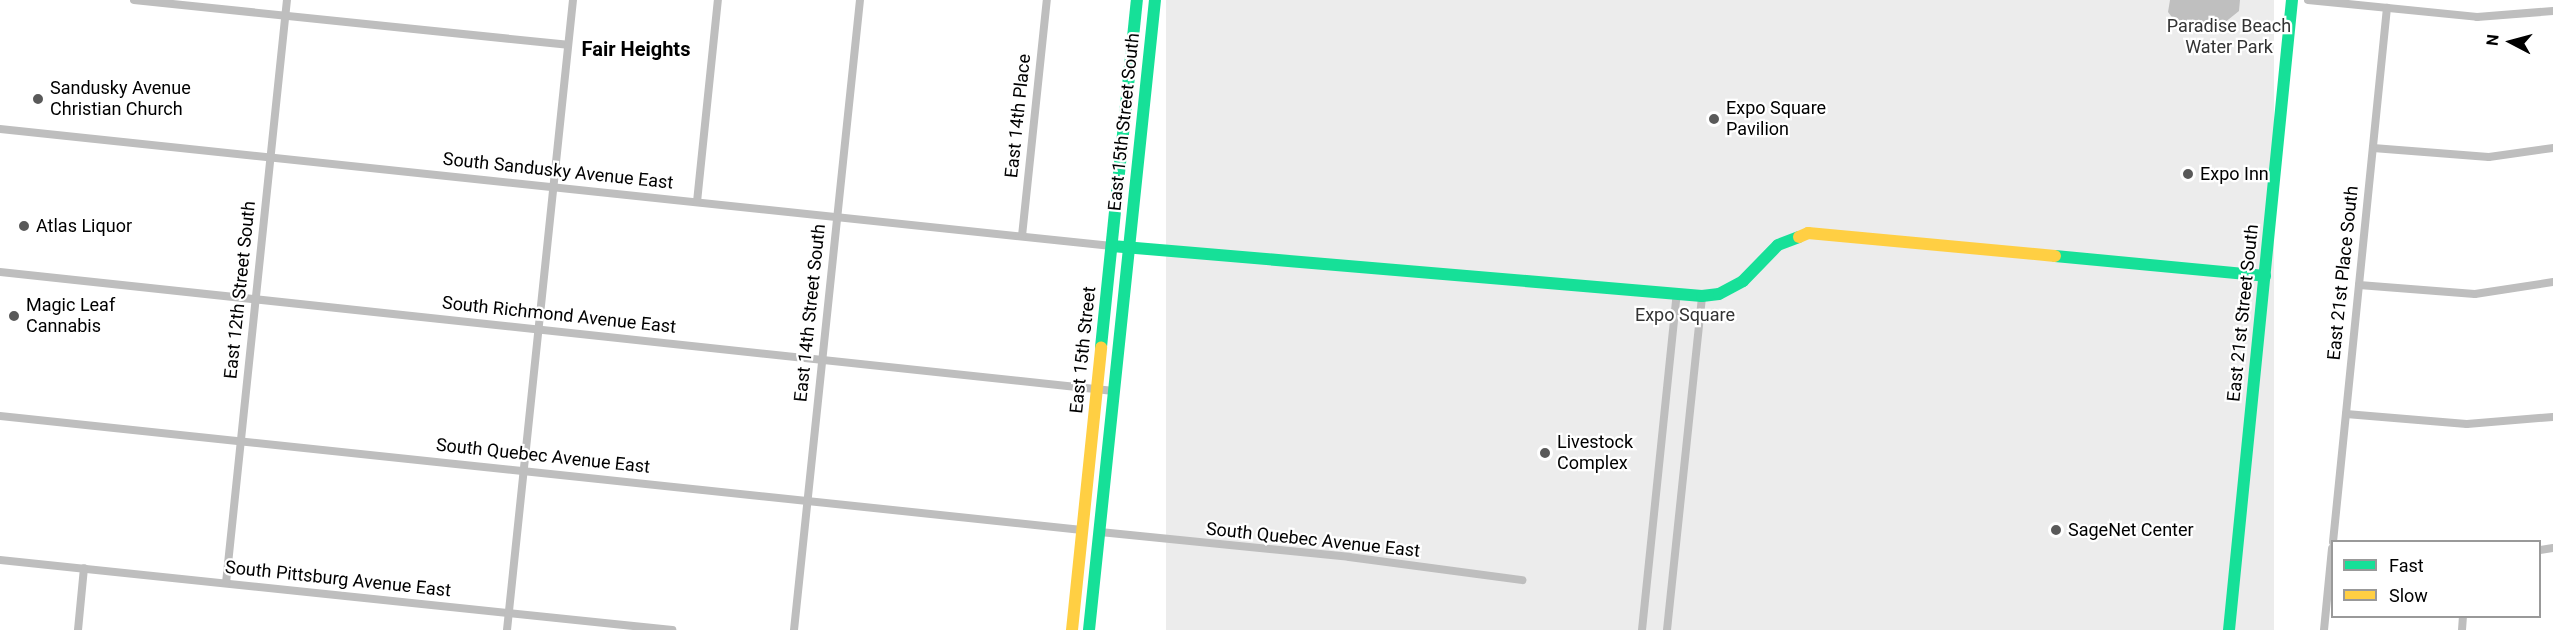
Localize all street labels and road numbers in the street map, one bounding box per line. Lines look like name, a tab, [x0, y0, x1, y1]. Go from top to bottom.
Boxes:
street label: East 15th Street South	[1104, 32, 1144, 212]
street label: East 14th Place	[1001, 53, 1035, 179]
street label: South Sandusky Avenue East	[442, 148, 674, 194]
street label: East 21st Place South	[2323, 185, 2363, 361]
street label: East 12th Street South	[220, 200, 260, 380]
street label: East 14th Street South	[790, 223, 830, 403]
street label: East 21st Street South	[2223, 223, 2263, 403]
street label: East 15th Street	[1066, 285, 1100, 415]
street label: South Richmond Avenue East	[441, 292, 677, 338]
street label: South Quebec Avenue East	[435, 434, 651, 478]
street label: South Quebec Avenue East	[1205, 518, 1421, 562]
street label: South Pittsburg Avenue East	[224, 556, 452, 602]

